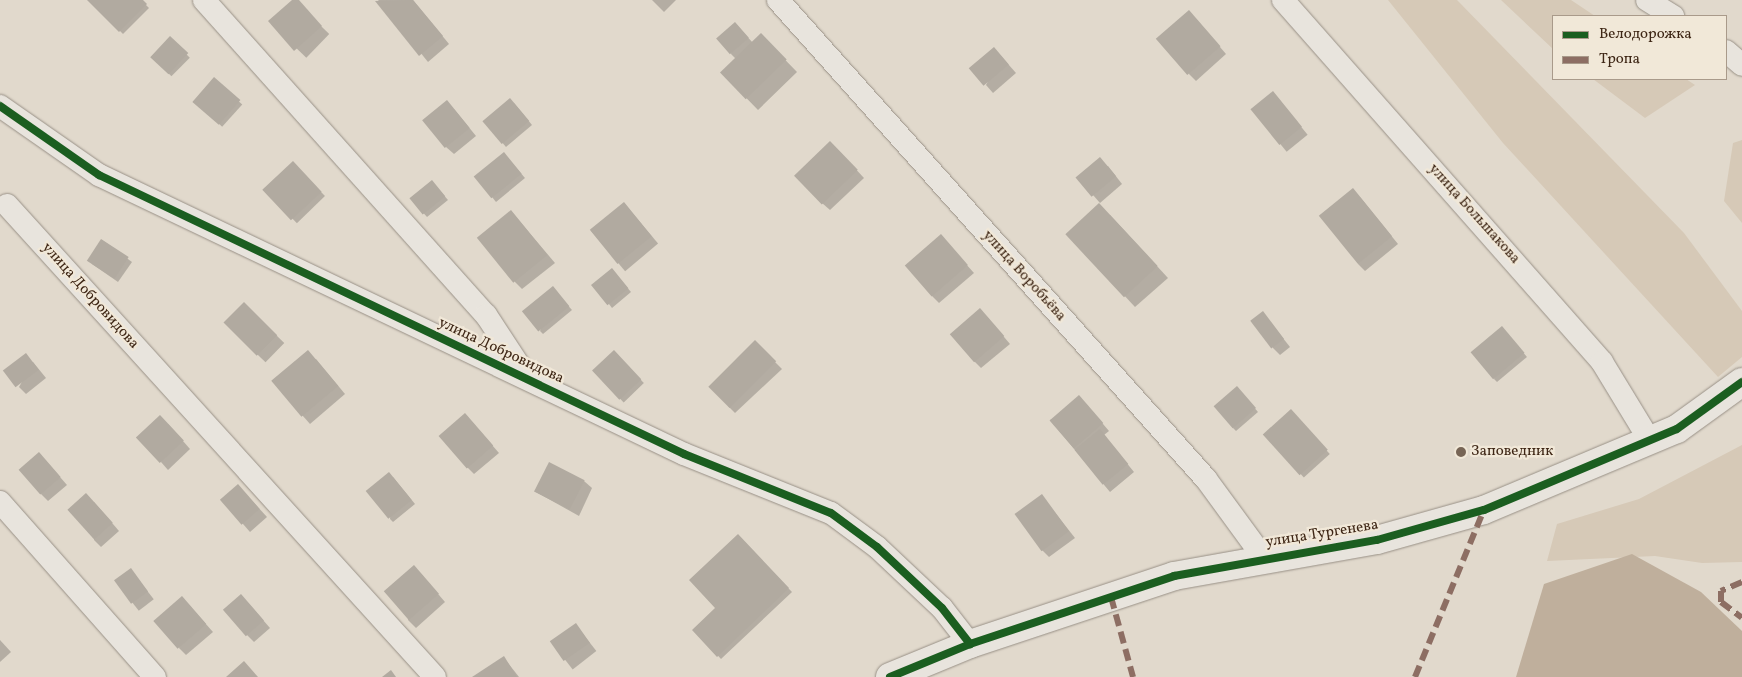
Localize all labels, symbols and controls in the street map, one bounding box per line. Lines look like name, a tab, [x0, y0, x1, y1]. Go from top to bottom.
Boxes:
legend	[1552, 15, 1727, 80]
text: Велодорожка	[1599, 24, 1692, 45]
text: Тропа	[1599, 49, 1640, 70]
street label: улица Большакова	[1424, 160, 1524, 268]
street label: улица Воробьёва	[978, 227, 1070, 325]
street label: улица Добровидова	[38, 239, 142, 353]
street label: улица Добровидова	[435, 314, 567, 388]
place label: Заповедник	[1471, 443, 1553, 461]
marker: Заповедник	[1455, 446, 1467, 458]
street label: улица Тургенева	[1264, 516, 1380, 552]

